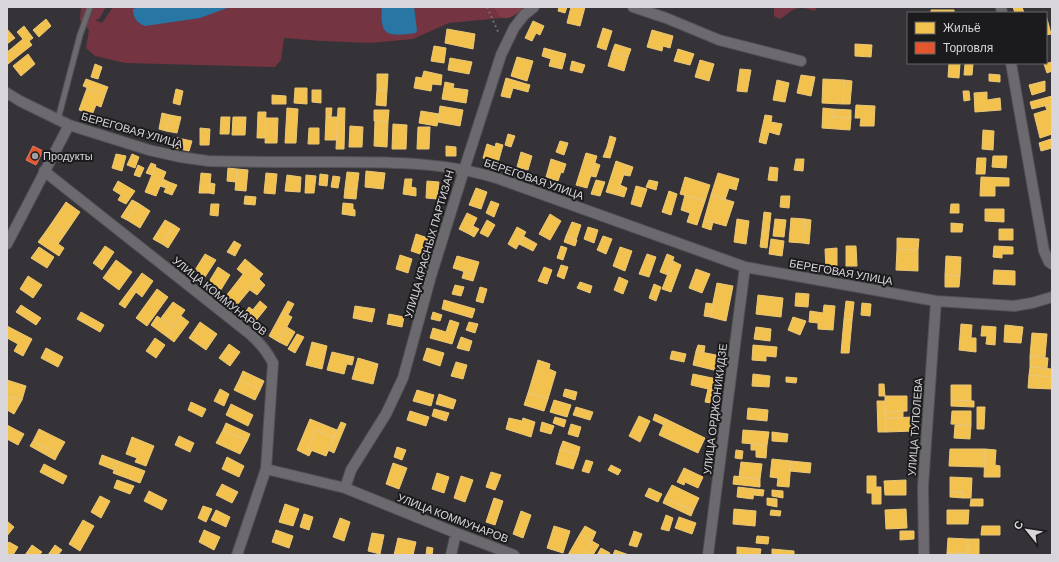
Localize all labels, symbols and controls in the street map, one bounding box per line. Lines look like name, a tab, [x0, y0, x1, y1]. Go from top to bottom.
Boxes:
legend	[907, 12, 1047, 64]
text: Жильё	[943, 20, 981, 34]
text: Торговля	[943, 40, 993, 55]
street label: БЕРЕГОВАЯ УЛИЦА	[80, 109, 185, 150]
place label: Продукты	[43, 149, 93, 162]
marker: Продукты	[30, 151, 40, 161]
street label: БЕРЕГОВАЯ УЛИЦА	[482, 155, 586, 202]
street label: УЛИЦА КРАСНЫХ ПАРТИЗАН	[401, 168, 456, 319]
street label: УЛИЦА КОММУНАРОВ	[170, 253, 270, 338]
street label: БЕРЕГОВАЯ УЛИЦА	[788, 256, 894, 287]
street label: УЛИЦА ОРДЖОНИКИДЗЕ	[700, 343, 729, 475]
street label: УЛИЦА ТУПОЛЕВА	[905, 377, 924, 476]
street label: УЛИЦА КОММУНАРОВ	[396, 490, 511, 545]
north arrow	[1007, 510, 1047, 550]
text: С	[1010, 518, 1026, 531]

